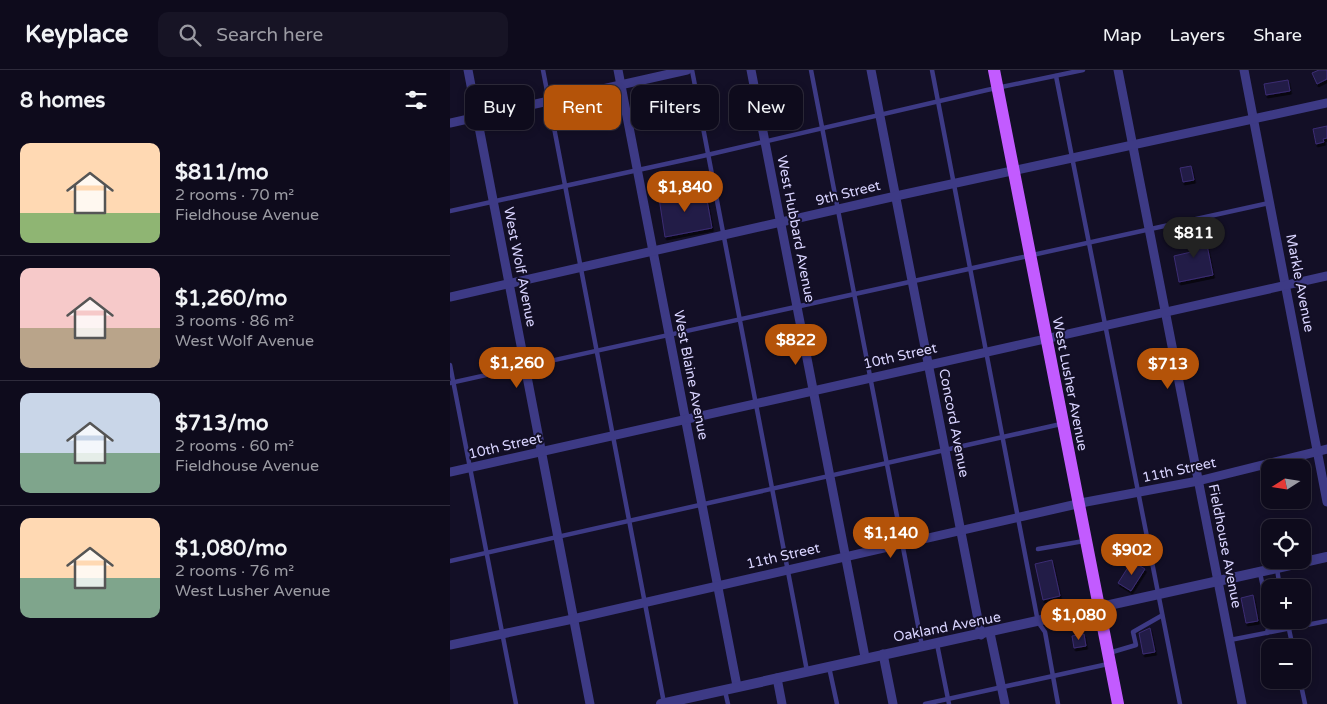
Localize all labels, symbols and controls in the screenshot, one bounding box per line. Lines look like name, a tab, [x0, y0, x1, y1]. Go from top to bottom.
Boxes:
search box	[158, 12, 508, 57]
text: Keyplace	[25, 20, 128, 49]
icon: search	[176, 21, 204, 49]
text: Search here	[216, 24, 323, 46]
text: Map	[1103, 24, 1142, 46]
text: Layers	[1170, 24, 1225, 46]
text: Share	[1253, 24, 1302, 46]
chip: Buy	[465, 85, 534, 130]
chip: Rent	[544, 85, 621, 130]
chip: Filters	[631, 85, 719, 130]
chip: New	[729, 85, 803, 130]
icon: filters	[402, 86, 430, 114]
text: 8 homes	[20, 88, 105, 113]
street label: West Hubbard Avenue	[773, 154, 819, 304]
text: $811/mo	[175, 160, 269, 185]
icon: home	[60, 163, 120, 223]
pin: $1,840	[644, 170, 726, 213]
text: $1,840	[658, 177, 712, 197]
street label: 9th Street	[814, 177, 883, 209]
text: 2 rooms · 70 m²	[175, 185, 294, 205]
text: Fieldhouse Avenue	[175, 205, 319, 225]
street label: West Wolf Avenue	[500, 206, 540, 328]
pin: $811	[1164, 216, 1224, 259]
text: $811	[1174, 223, 1214, 243]
street label: Markle Avenue	[1282, 233, 1318, 334]
text: $1,260/mo	[175, 286, 287, 311]
icon: home	[60, 288, 120, 348]
street label: West Blaine Avenue	[670, 309, 712, 441]
text: 3 rooms · 86 m²	[175, 311, 294, 331]
street label: West Lusher Avenue	[1049, 316, 1091, 452]
pin: $822	[766, 324, 826, 366]
text: $822	[776, 330, 816, 350]
text: West Wolf Avenue	[175, 331, 314, 351]
street label: 10th Street	[861, 339, 939, 373]
pin: $1,260	[476, 346, 558, 389]
pin: $713	[1138, 348, 1198, 390]
text: $1,260	[490, 353, 544, 373]
text: $713	[1148, 354, 1188, 374]
street label: Concord Avenue	[935, 367, 973, 479]
text: $713/mo	[175, 411, 269, 436]
icon: home	[60, 413, 120, 473]
street label: 10th Street	[466, 429, 544, 463]
text: 2 rooms · 60 m²	[175, 436, 294, 456]
street label: 11th Street	[1140, 454, 1218, 486]
text: Fieldhouse Avenue	[175, 456, 319, 476]
north arrow	[1261, 459, 1311, 509]
map controls	[1261, 459, 1311, 689]
street label: Fieldhouse Avenue	[1205, 483, 1245, 610]
pin: $1,140	[850, 516, 932, 559]
button: locate	[1261, 519, 1311, 569]
text: $1,140	[864, 523, 918, 543]
pin: $902	[1102, 534, 1162, 576]
text: $1,080/mo	[175, 536, 287, 561]
icon: home	[60, 538, 120, 598]
street label: 11th Street	[744, 539, 822, 573]
text: $902	[1112, 540, 1152, 560]
text: 2 rooms · 76 m²	[175, 561, 294, 581]
button: +	[1261, 579, 1311, 629]
text: West Lusher Avenue	[175, 581, 330, 601]
pin: $1,080	[1038, 598, 1120, 641]
text: $1,080	[1052, 605, 1106, 625]
street label: Oakland Avenue	[892, 608, 1002, 646]
button: −	[1261, 639, 1311, 689]

